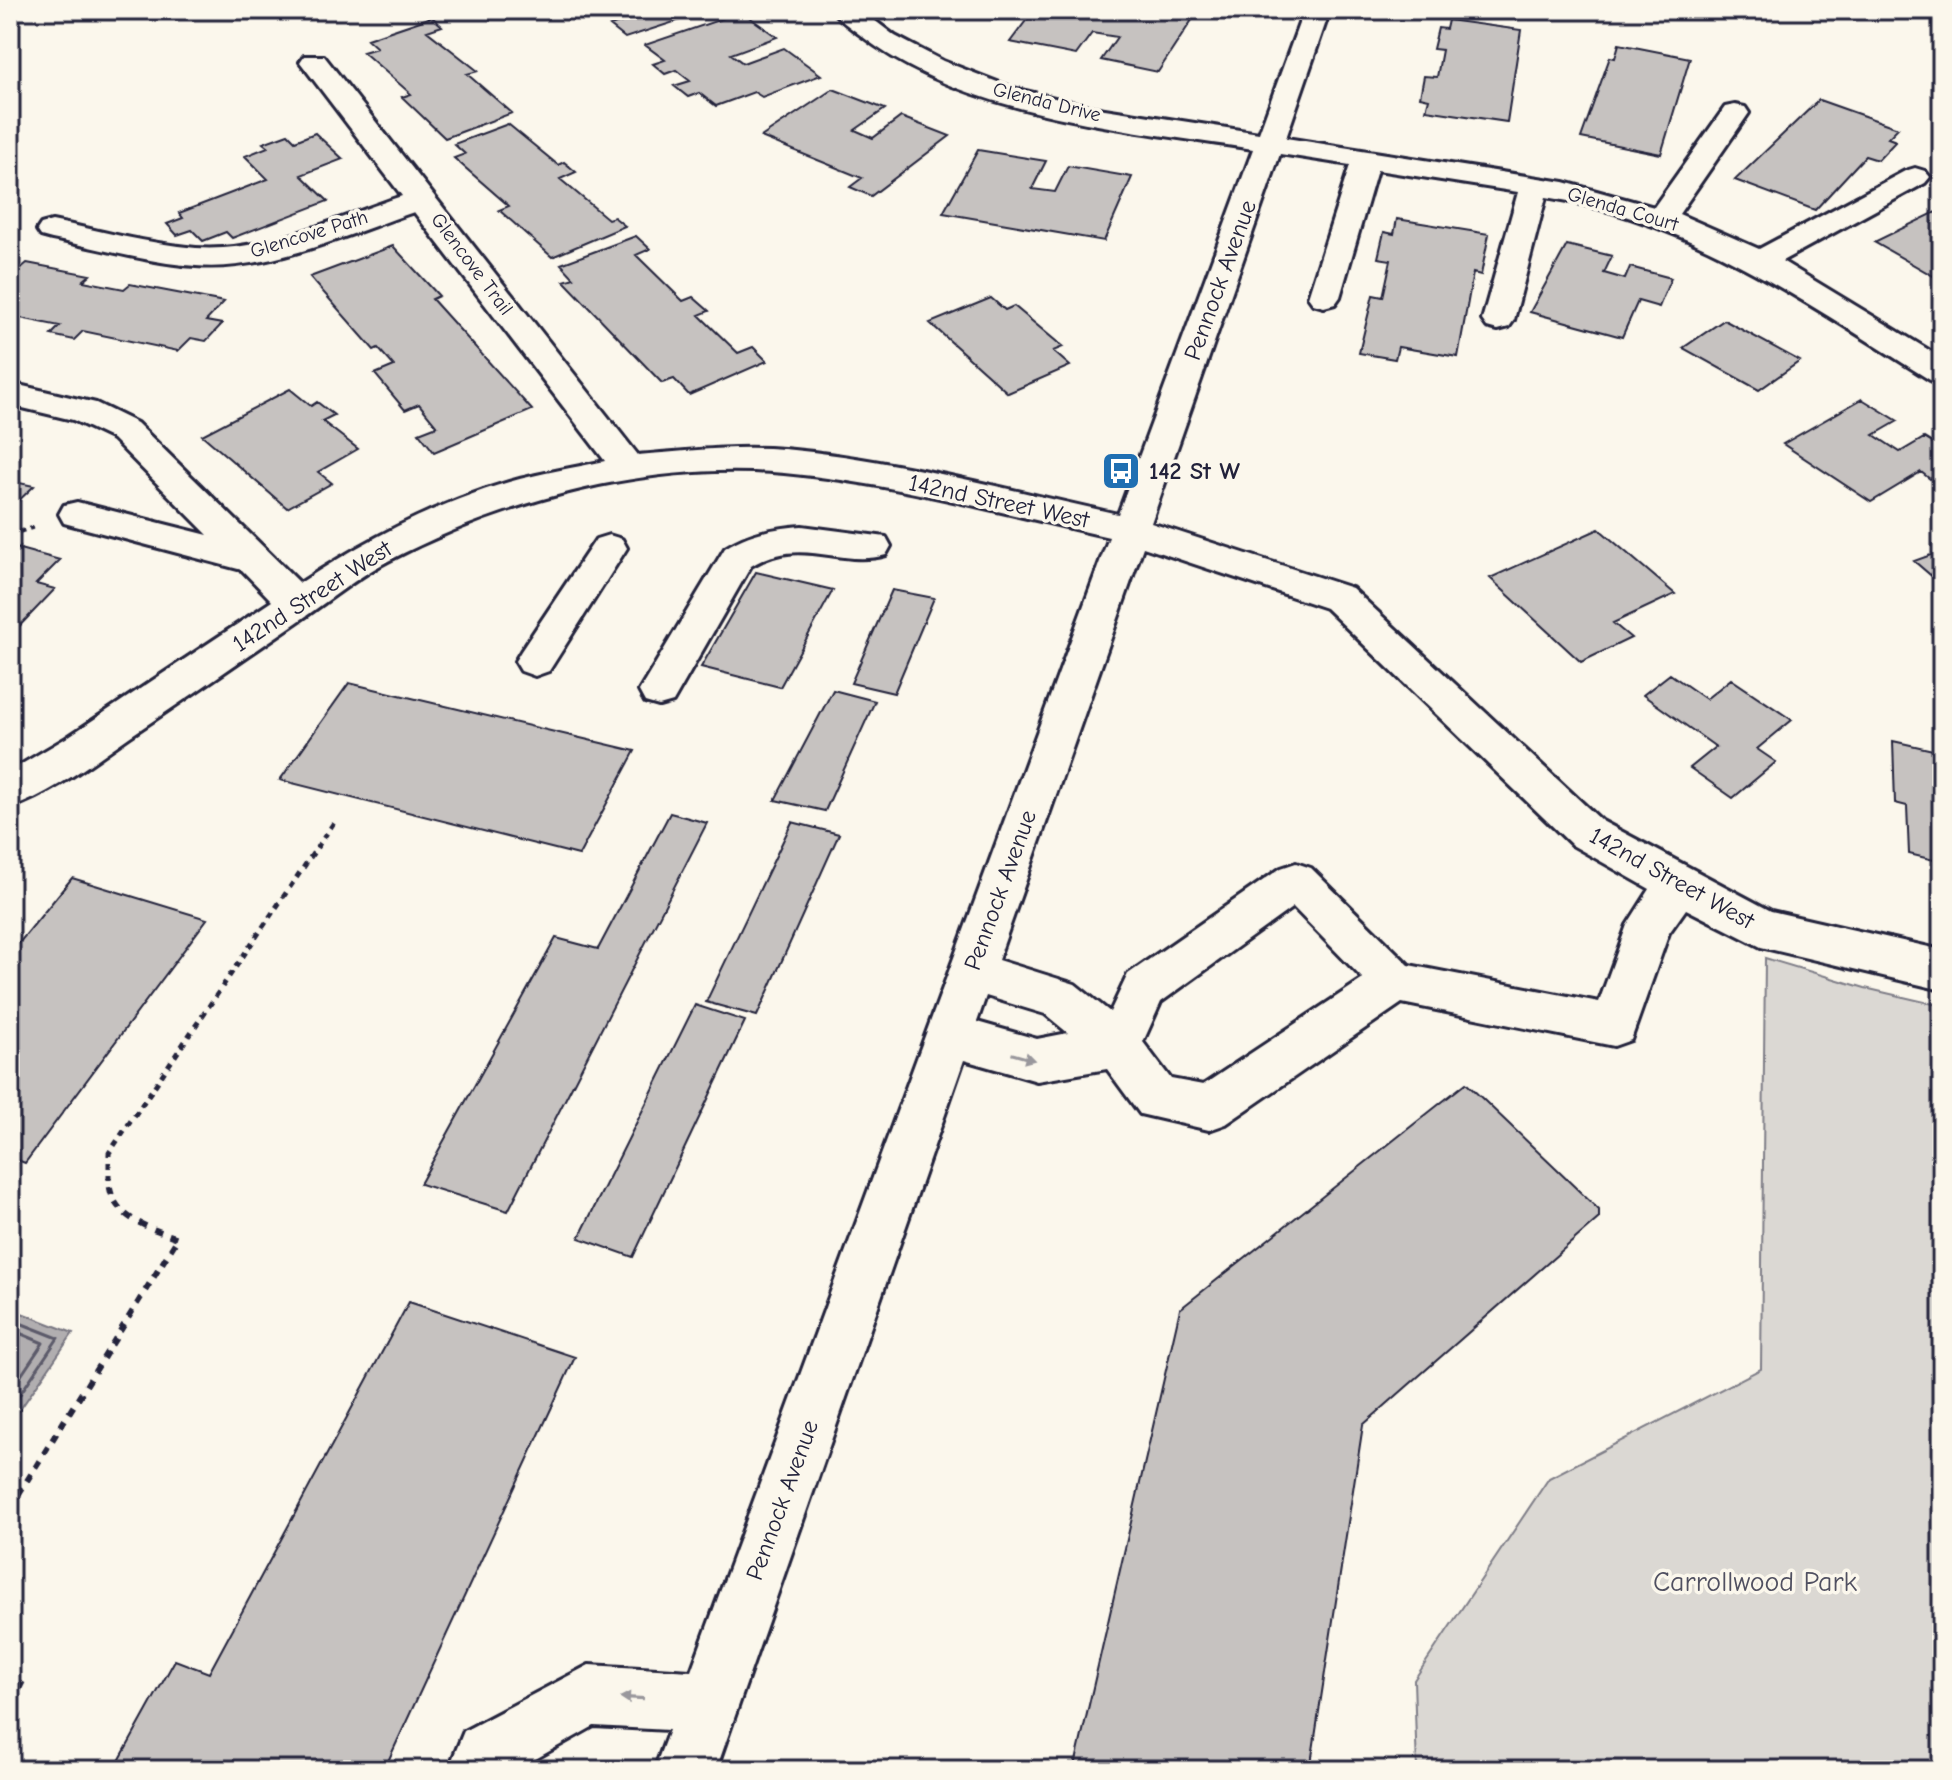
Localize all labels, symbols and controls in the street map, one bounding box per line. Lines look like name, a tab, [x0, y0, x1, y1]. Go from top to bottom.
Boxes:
street label: Glenda Drive	[991, 77, 1103, 127]
street label: Glenda Court	[1565, 182, 1682, 236]
street label: Pennock Avenue	[1178, 196, 1262, 364]
street label: Glencove Path	[248, 205, 370, 263]
street label: Glencove Trail	[426, 208, 518, 320]
bus stop icon: 142 St W	[1100, 450, 1142, 492]
place label: 142 St W	[1149, 457, 1240, 485]
street label: 142nd Street West	[906, 468, 1093, 534]
street label: 142nd Street West	[227, 534, 398, 658]
street label: Pennock Avenue	[958, 806, 1042, 974]
street label: 142nd Street West	[1585, 821, 1760, 935]
one-way arrow	[1011, 1051, 1036, 1063]
street label: Pennock Avenue	[740, 1416, 824, 1584]
park label: Carrollwood Park	[1653, 1566, 1858, 1598]
one-way arrow	[619, 1691, 644, 1704]

